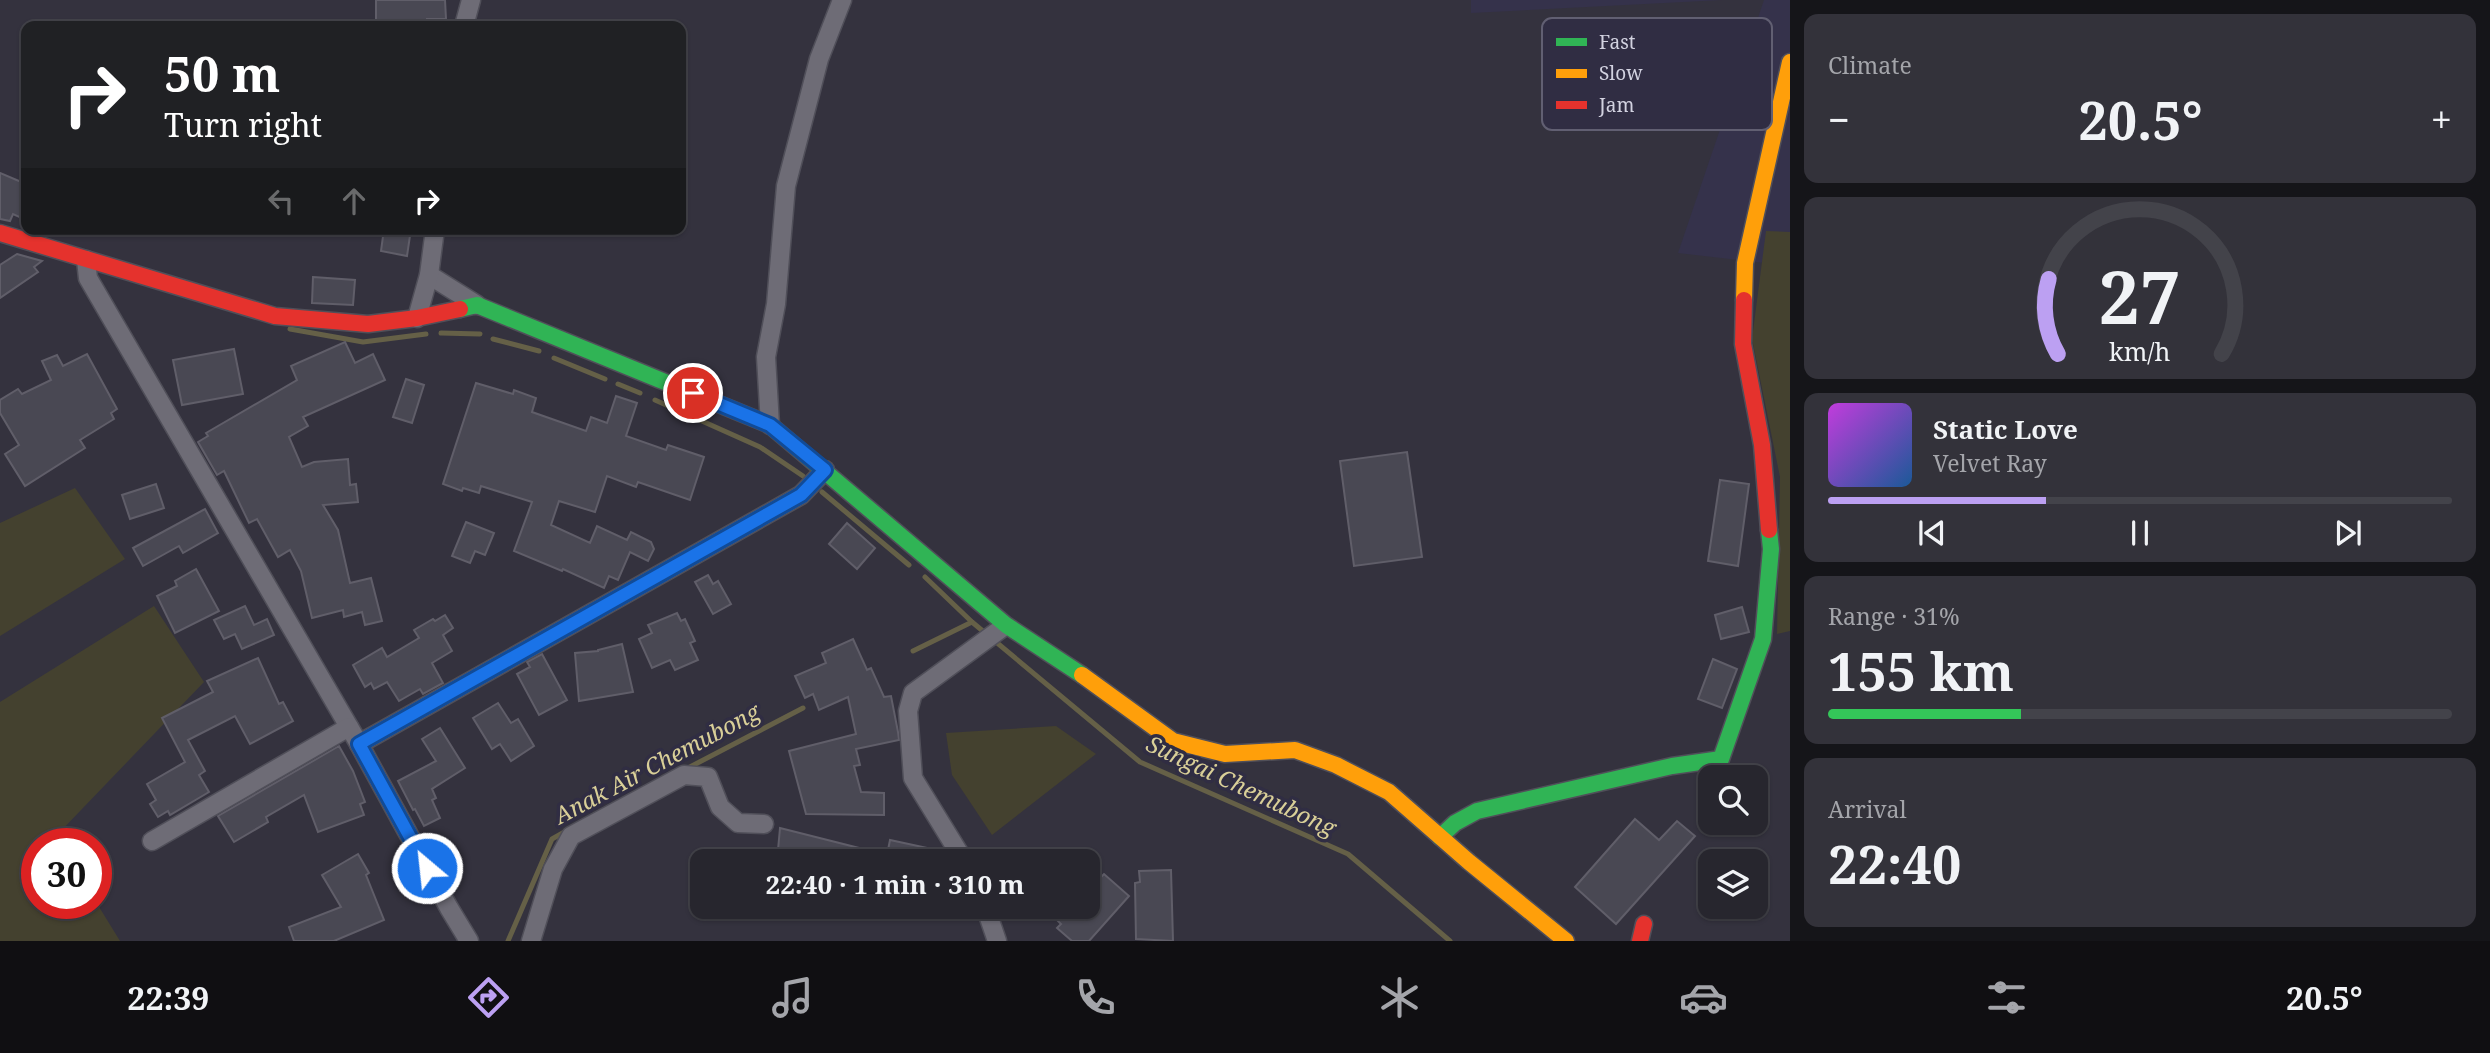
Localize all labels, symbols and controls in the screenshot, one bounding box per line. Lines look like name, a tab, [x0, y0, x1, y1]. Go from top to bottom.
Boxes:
legend	[1542, 18, 1772, 130]
text: Fast	[1599, 29, 1636, 55]
text: 50 m	[164, 40, 280, 106]
icon: right	[49, 49, 140, 140]
text: Climate	[1828, 49, 1912, 81]
text: Slow	[1599, 60, 1643, 86]
text: 20.5°	[2078, 84, 2203, 155]
text: Jam	[1598, 92, 1634, 118]
text: −	[1828, 93, 1850, 145]
text: +	[2431, 93, 2452, 145]
text: Turn right	[164, 103, 322, 146]
icon: left	[262, 182, 300, 220]
icon: ahead	[335, 182, 373, 220]
icon: right	[408, 182, 446, 220]
text: 27	[2099, 246, 2181, 345]
text: km/h	[2109, 334, 2171, 368]
pin	[663, 363, 723, 423]
icon: arrive	[674, 374, 712, 412]
text: Static Love	[1933, 411, 2078, 447]
text: Velvet Ray	[1933, 447, 2047, 479]
icon: previous	[1913, 514, 1951, 552]
icon: pause	[2121, 514, 2159, 552]
icon: next	[2329, 514, 2367, 552]
text: Range · 31%	[1828, 600, 1960, 632]
text: 155 km	[1828, 635, 2014, 706]
water label: Anak Air Chemubong	[546, 695, 766, 832]
water label: Sungai Chemubong	[1141, 727, 1343, 844]
map controls	[1698, 765, 1768, 919]
button: search	[1698, 765, 1768, 835]
text: Arrival	[1828, 793, 1907, 825]
speed limit sign: 30	[21, 828, 112, 919]
text: 22:40	[1828, 828, 1961, 899]
position arrow	[390, 831, 464, 905]
button: layers	[1698, 849, 1768, 919]
text: 22:40 · 1 min · 310 m	[765, 866, 1025, 902]
icon: directions	[464, 973, 513, 1022]
icon: music	[768, 973, 817, 1022]
icon: phone	[1071, 973, 1120, 1022]
icon: climate	[1375, 973, 1424, 1022]
icon: car	[1679, 973, 1728, 1022]
icon: filters	[1982, 973, 2031, 1022]
text: 22:39	[127, 976, 209, 1019]
text: 20.5°	[2286, 976, 2363, 1019]

